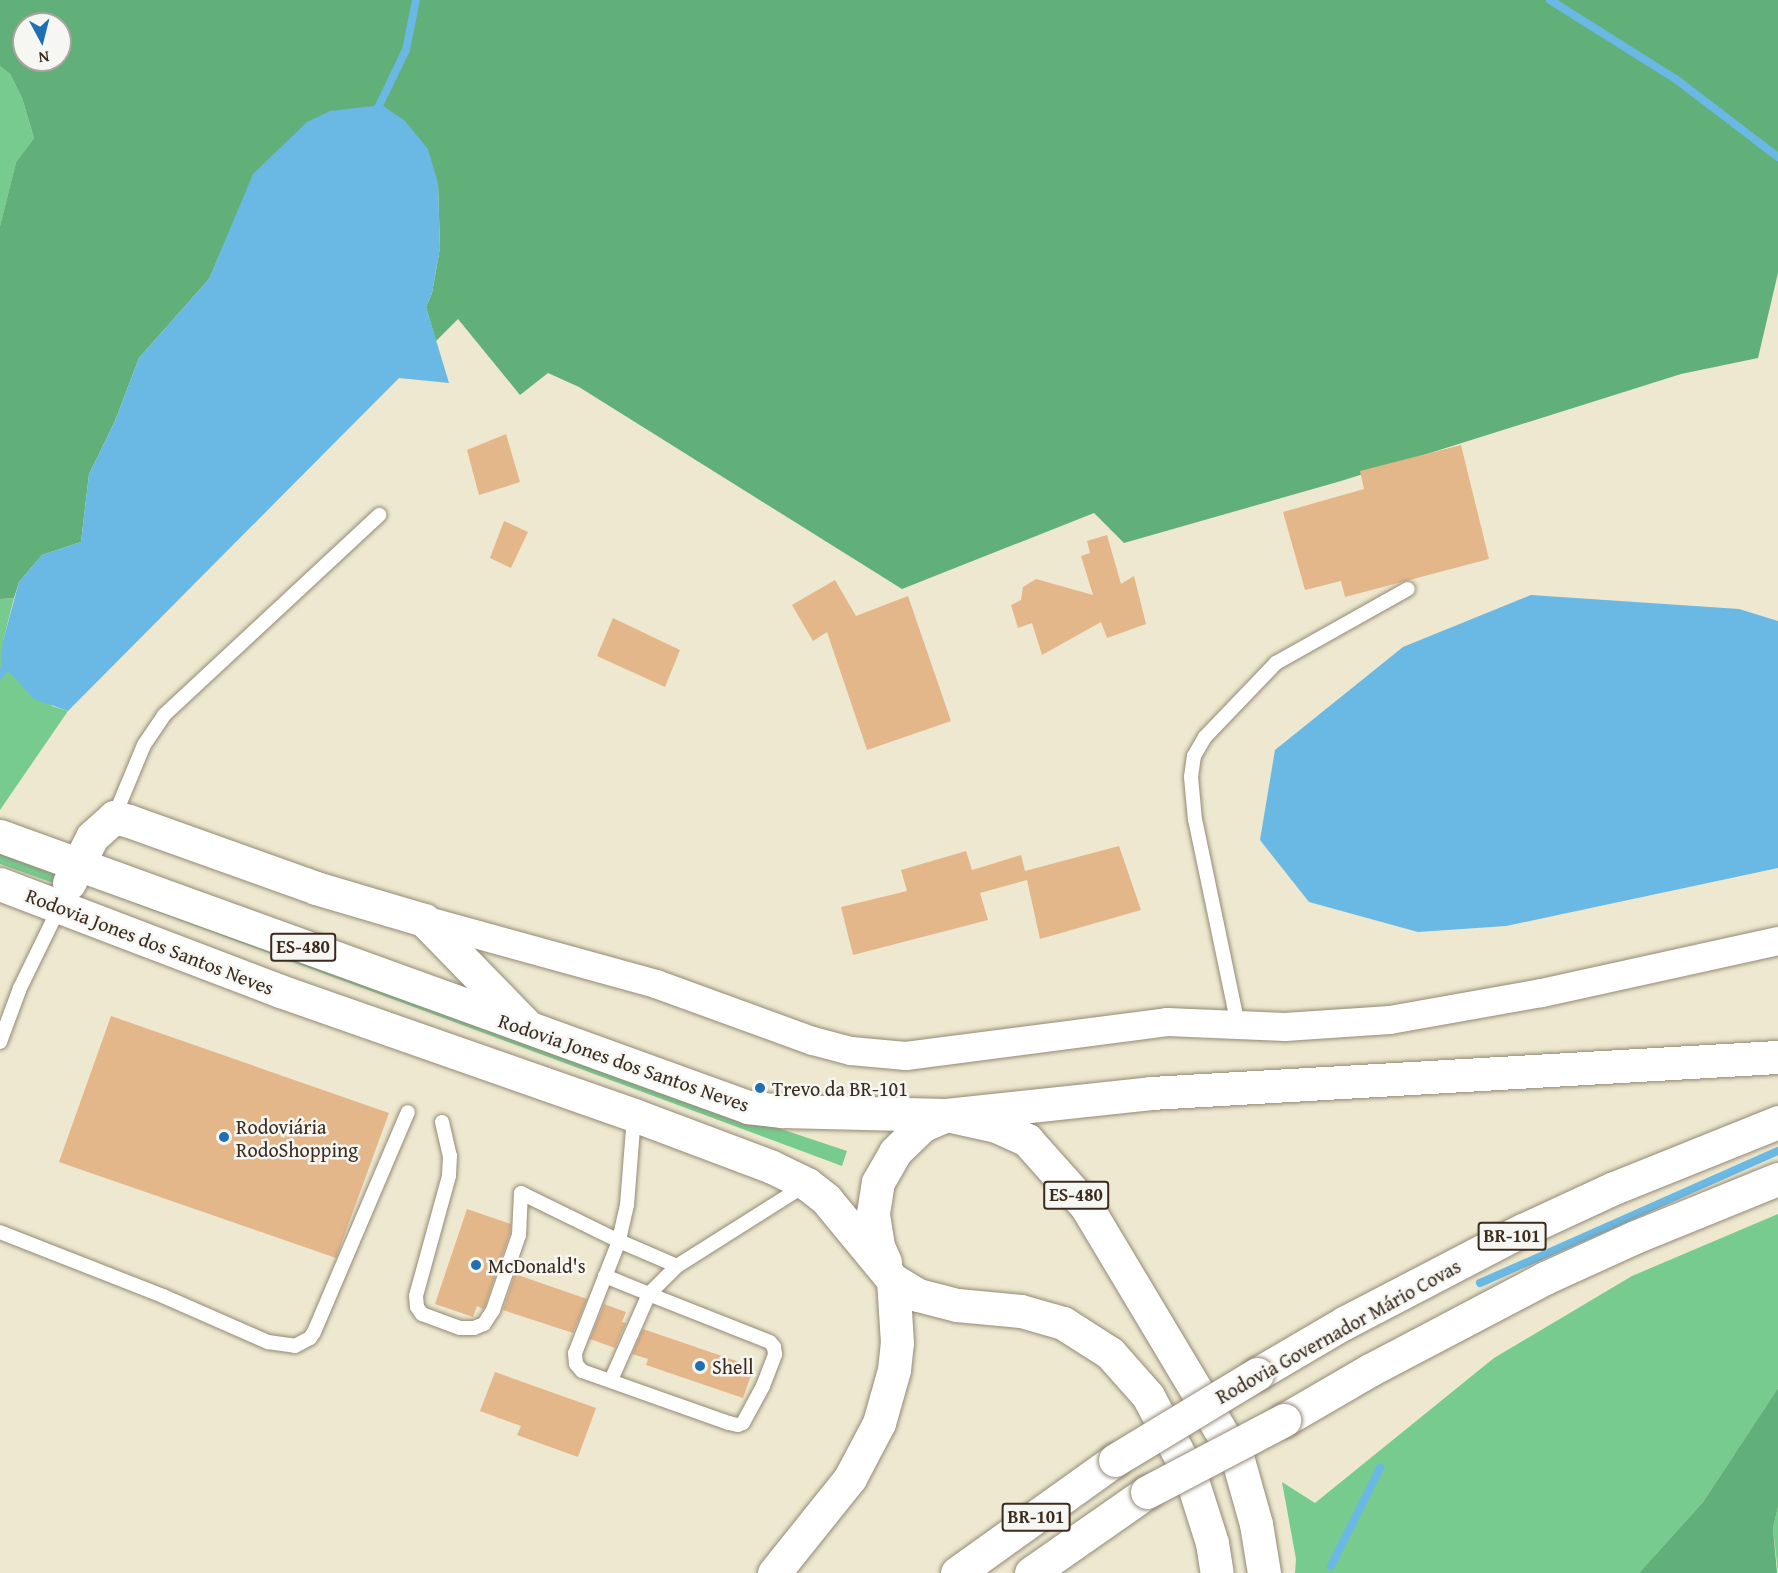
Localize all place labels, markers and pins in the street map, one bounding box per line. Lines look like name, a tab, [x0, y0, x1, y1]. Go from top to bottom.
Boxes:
place label: Trevo da BR-101	[772, 1076, 908, 1100]
marker: Trevo da BR-101	[753, 1081, 767, 1095]
place label: Rodoviária RodoShopping	[236, 1114, 358, 1161]
marker: Rodoviária RodoShopping	[217, 1130, 231, 1144]
place label: McDonald's	[488, 1253, 586, 1277]
marker: McDonald's	[469, 1258, 483, 1272]
place label: Shell	[712, 1354, 754, 1378]
marker: Shell	[693, 1359, 707, 1373]

